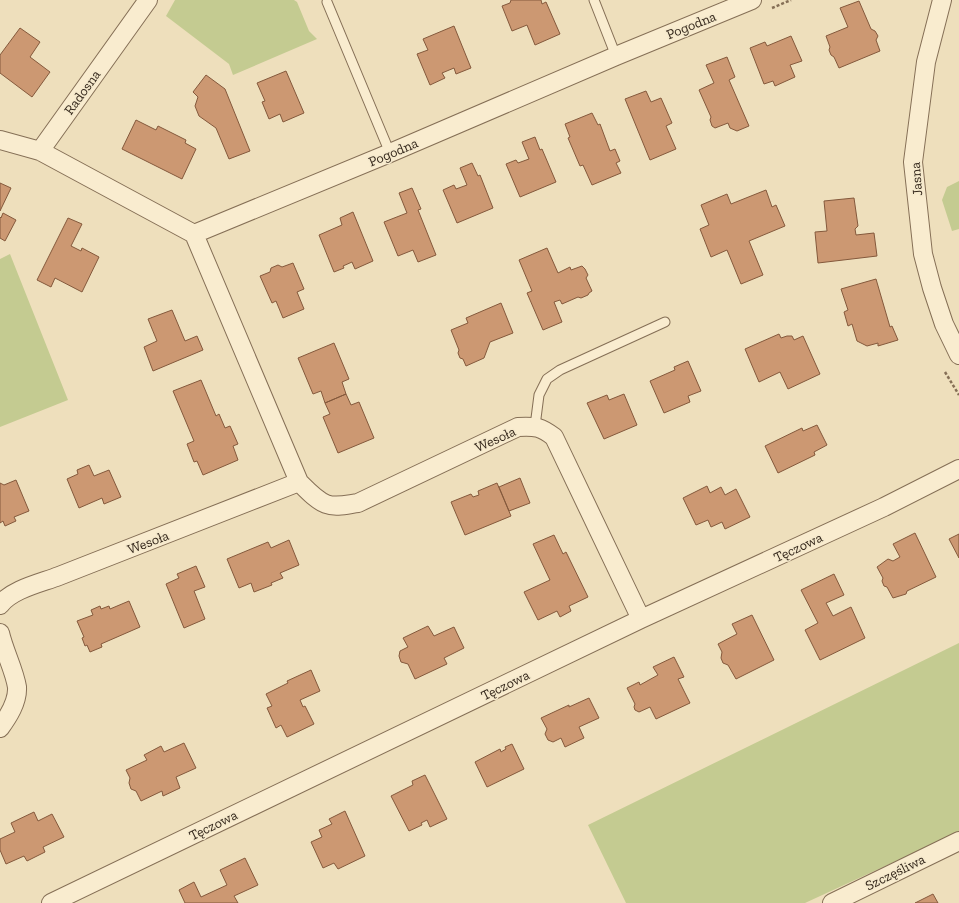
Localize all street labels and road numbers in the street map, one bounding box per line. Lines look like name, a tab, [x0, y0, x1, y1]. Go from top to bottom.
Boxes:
street label: Pogodna	[664, 8, 719, 43]
street label: Radosna	[60, 66, 104, 118]
street label: Pogodna	[366, 134, 421, 170]
street label: Jasna	[907, 161, 926, 196]
street label: Wesoła	[472, 423, 518, 456]
street label: Wesoła	[125, 527, 171, 558]
street label: Tęczowa	[771, 529, 826, 566]
street label: Tęczowa	[478, 666, 532, 704]
street label: Tęczowa	[186, 806, 240, 844]
street label: Szczęśliwa	[862, 851, 928, 894]

